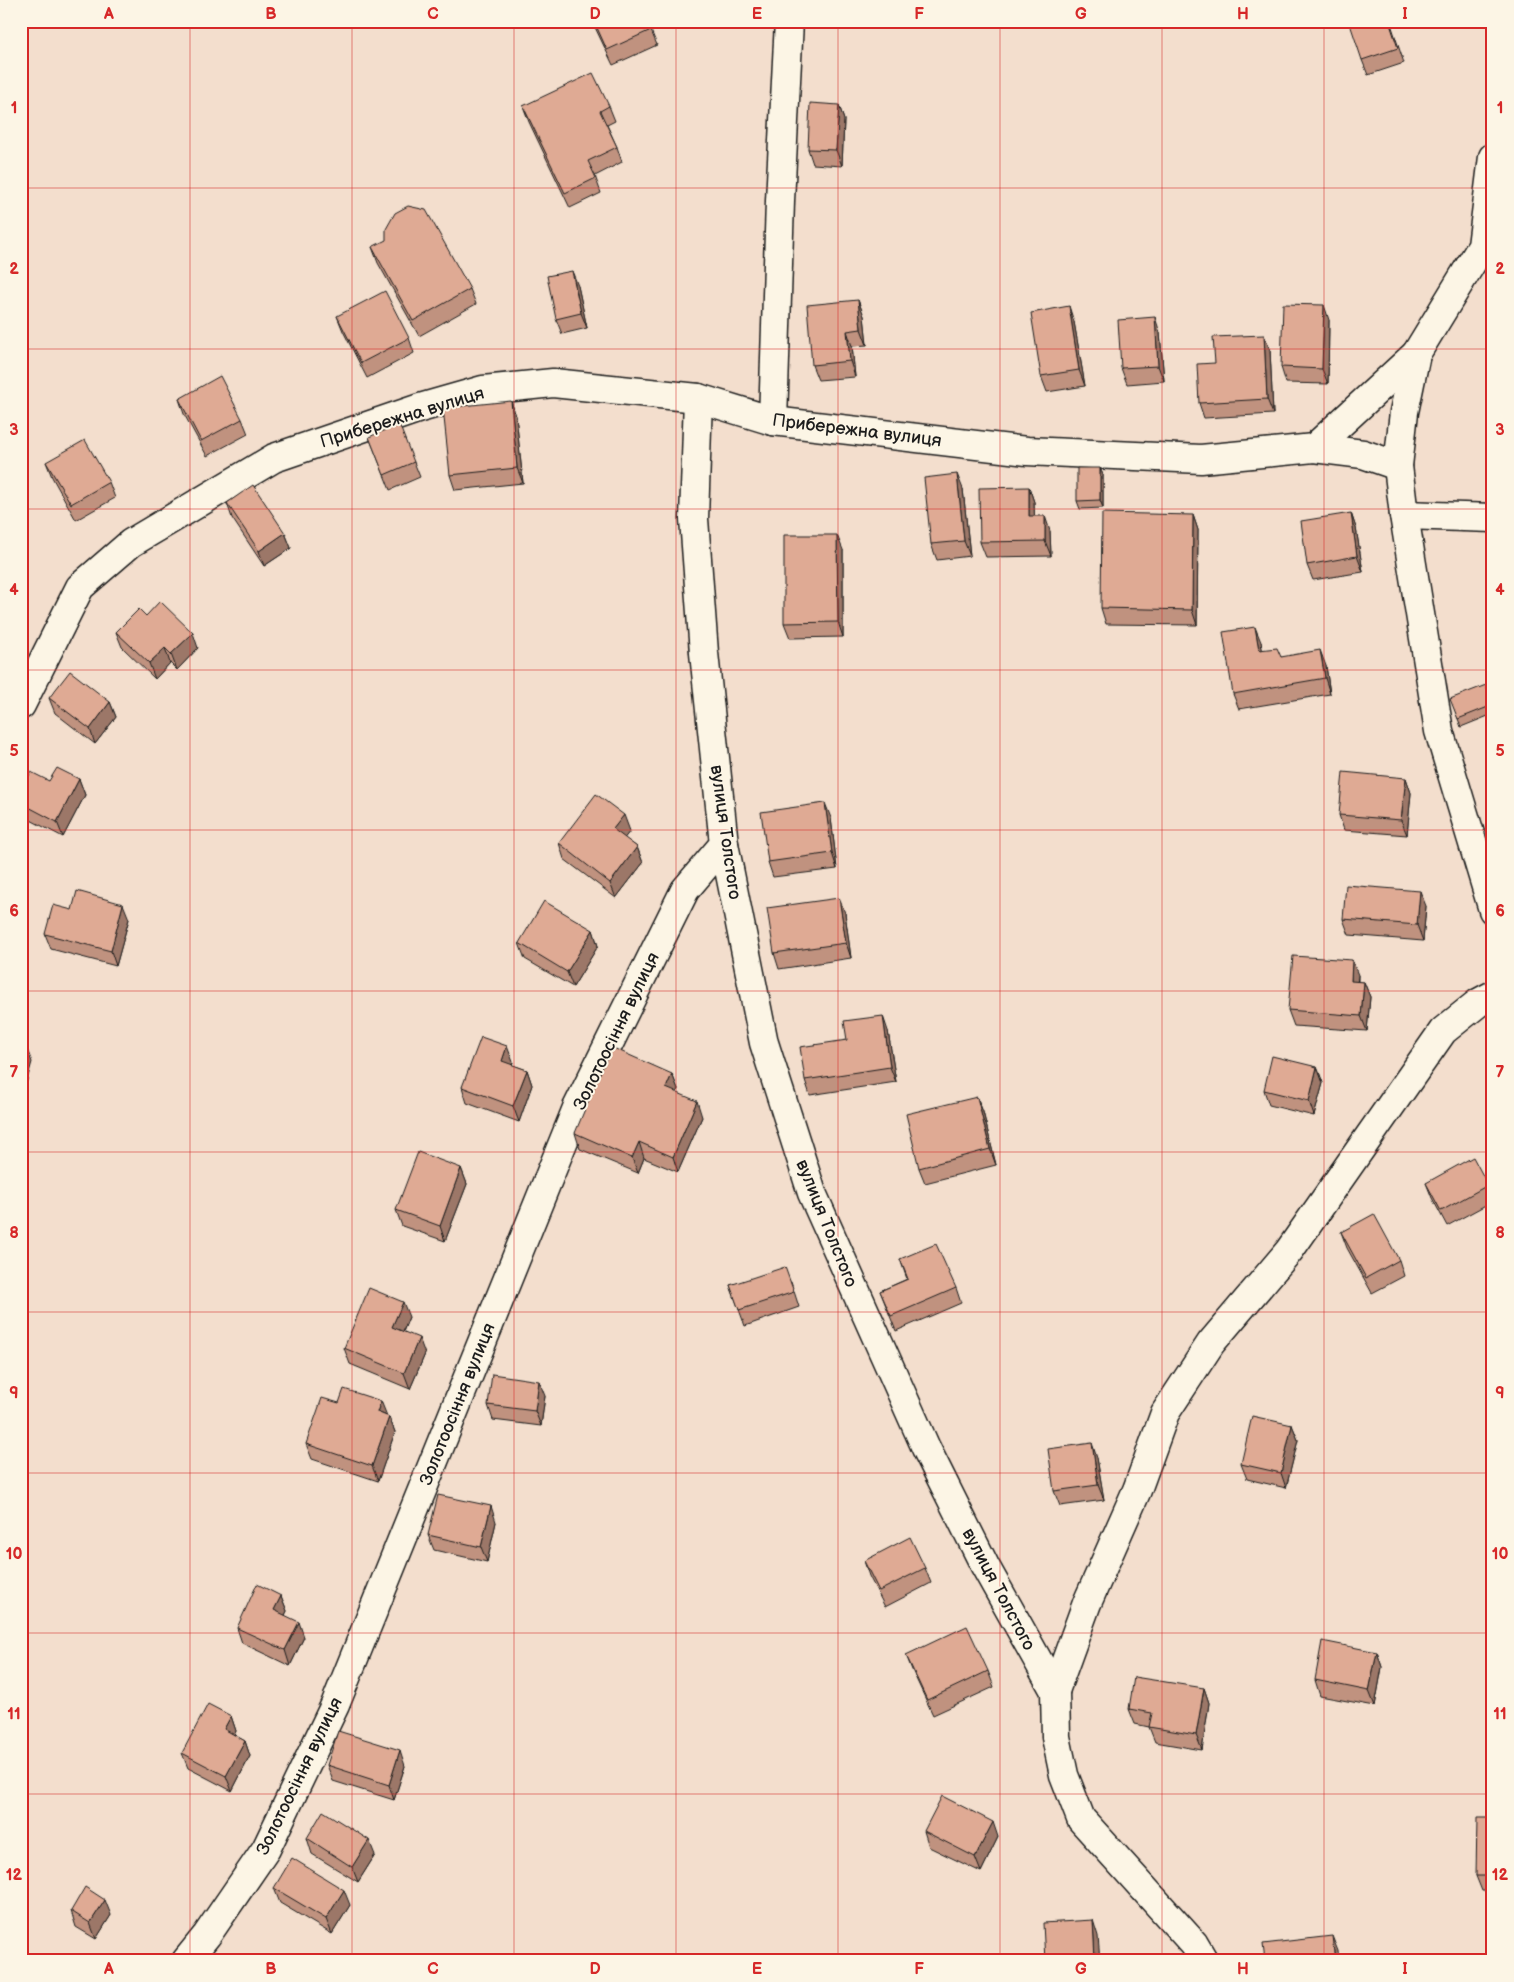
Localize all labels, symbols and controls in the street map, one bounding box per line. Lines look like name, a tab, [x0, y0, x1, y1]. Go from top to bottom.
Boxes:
text: A	[103, 5, 114, 24]
text: B	[265, 5, 277, 24]
text: C	[427, 5, 439, 24]
text: D	[589, 5, 601, 24]
text: E	[752, 5, 762, 24]
text: F	[914, 5, 924, 24]
text: G	[1075, 5, 1087, 24]
text: H	[1237, 5, 1249, 24]
text: I	[1402, 5, 1408, 24]
text: 1	[11, 99, 17, 118]
text: 1	[1497, 99, 1503, 118]
text: 2	[9, 260, 19, 279]
text: 2	[1495, 260, 1505, 279]
street label: Прибережна вулиця	[318, 383, 487, 452]
street label: Прибережна вулиця	[771, 410, 943, 451]
text: 3	[9, 421, 19, 440]
text: 3	[1495, 421, 1505, 440]
text: 4	[9, 581, 19, 600]
text: 4	[1495, 581, 1505, 600]
text: 5	[9, 742, 19, 761]
text: 5	[1495, 742, 1505, 761]
street label: вулиця Толстого	[706, 763, 745, 901]
text: 6	[9, 902, 19, 921]
text: 6	[1495, 902, 1505, 921]
street label: Золотоосіння вулиця	[569, 949, 664, 1114]
text: 7	[10, 1063, 19, 1082]
text: 7	[1496, 1063, 1505, 1082]
street label: вулиця Толстого	[791, 1156, 862, 1290]
text: 8	[9, 1224, 19, 1243]
text: 8	[1495, 1224, 1505, 1243]
street label: Золотоосіння вулиця	[415, 1320, 500, 1488]
text: 9	[9, 1384, 19, 1403]
text: 9	[1495, 1384, 1505, 1403]
street label: вулиця Толстого	[957, 1524, 1040, 1654]
text: 10	[6, 1545, 22, 1564]
text: 10	[1492, 1545, 1508, 1564]
street label: Золотоосіння вулиця	[252, 1694, 347, 1859]
text: 11	[7, 1705, 21, 1724]
text: 11	[1493, 1705, 1507, 1724]
text: 12	[6, 1866, 23, 1885]
text: 12	[1492, 1866, 1509, 1885]
text: A	[103, 1960, 114, 1979]
text: B	[265, 1960, 277, 1979]
text: C	[427, 1960, 439, 1979]
text: D	[589, 1960, 601, 1979]
text: E	[752, 1960, 762, 1979]
text: F	[914, 1960, 924, 1979]
text: G	[1075, 1960, 1087, 1979]
text: H	[1237, 1960, 1249, 1979]
text: I	[1402, 1960, 1408, 1979]

